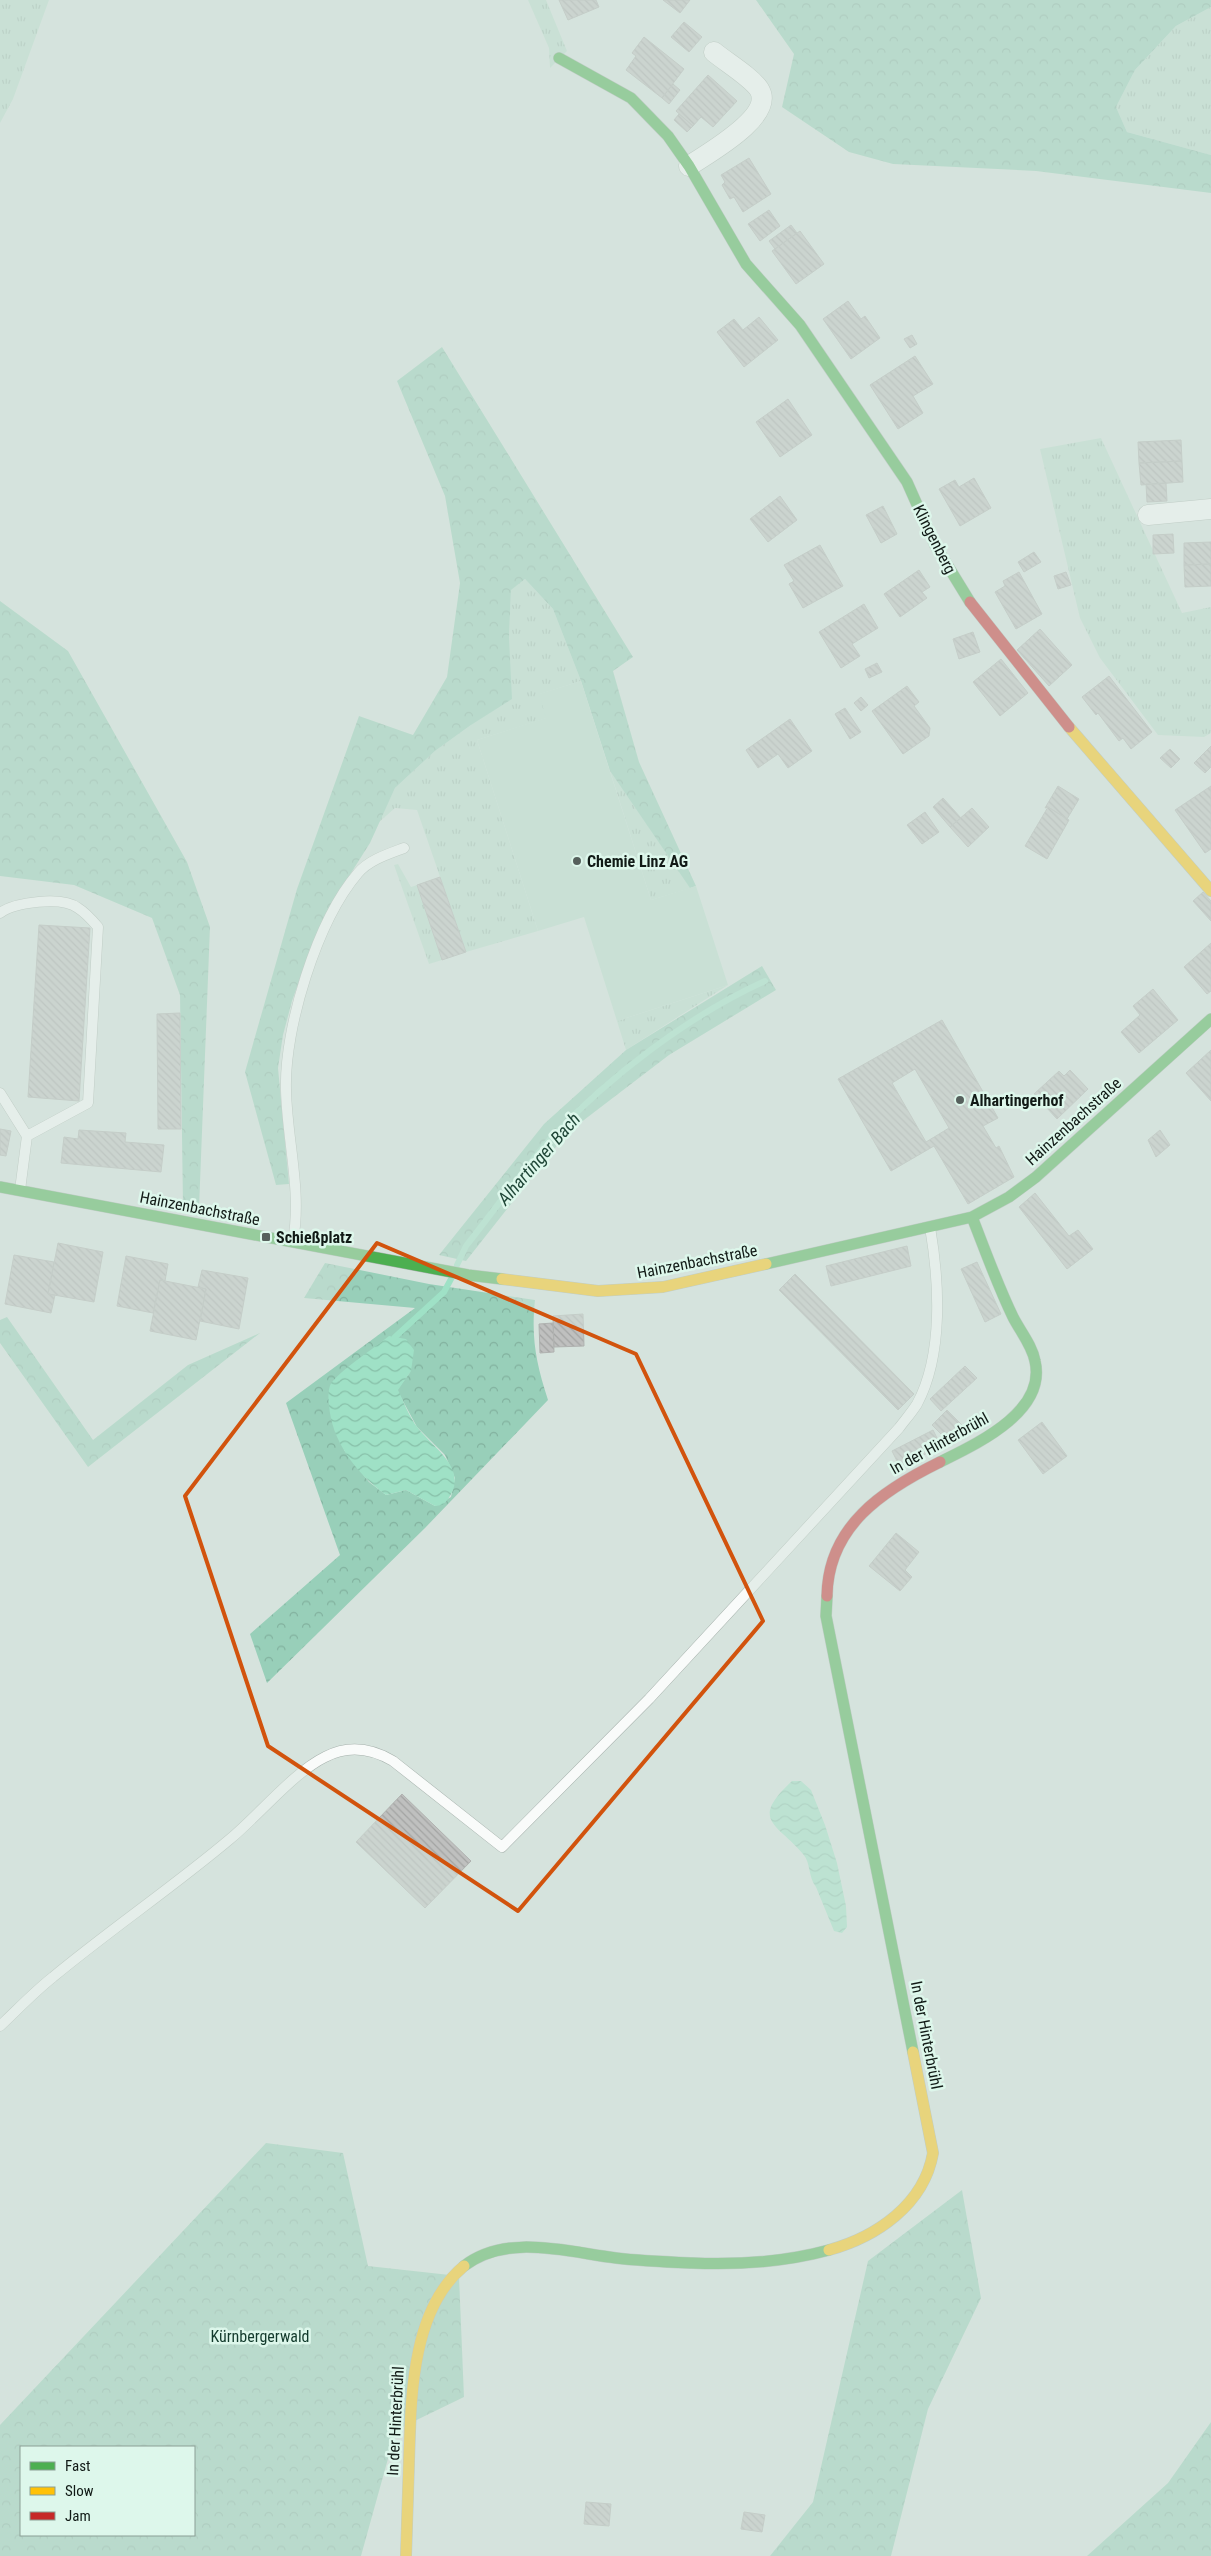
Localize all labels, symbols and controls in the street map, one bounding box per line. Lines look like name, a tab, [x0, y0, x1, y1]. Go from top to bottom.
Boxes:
street label: Klingenberg	[909, 502, 960, 577]
place label: Chemie Linz AG	[587, 852, 688, 871]
marker: Chemie Linz AG	[571, 855, 583, 867]
street label: Hainzenbachstraße	[1022, 1074, 1125, 1169]
place label: Alhartingerhof	[970, 1091, 1064, 1110]
marker: Alhartingerhof	[954, 1094, 966, 1106]
water label: Alhartinger Bach	[492, 1108, 584, 1210]
street label: Hainzenbachstraße	[138, 1188, 262, 1229]
place label: Schießplatz	[276, 1228, 352, 1247]
marker: Schießplatz	[260, 1231, 272, 1243]
street label: Hainzenbachstraße	[635, 1241, 759, 1282]
street label: In der Hinterbrühl	[887, 1409, 992, 1478]
street label: In der Hinterbrühl	[907, 1979, 946, 2091]
park label: Kürnbergerwald	[210, 2327, 310, 2346]
street label: In der Hinterbrühl	[383, 2366, 408, 2476]
legend	[20, 2446, 195, 2536]
text: Fast	[65, 2457, 90, 2475]
text: Slow	[65, 2482, 94, 2500]
text: Jam	[65, 2507, 91, 2525]

